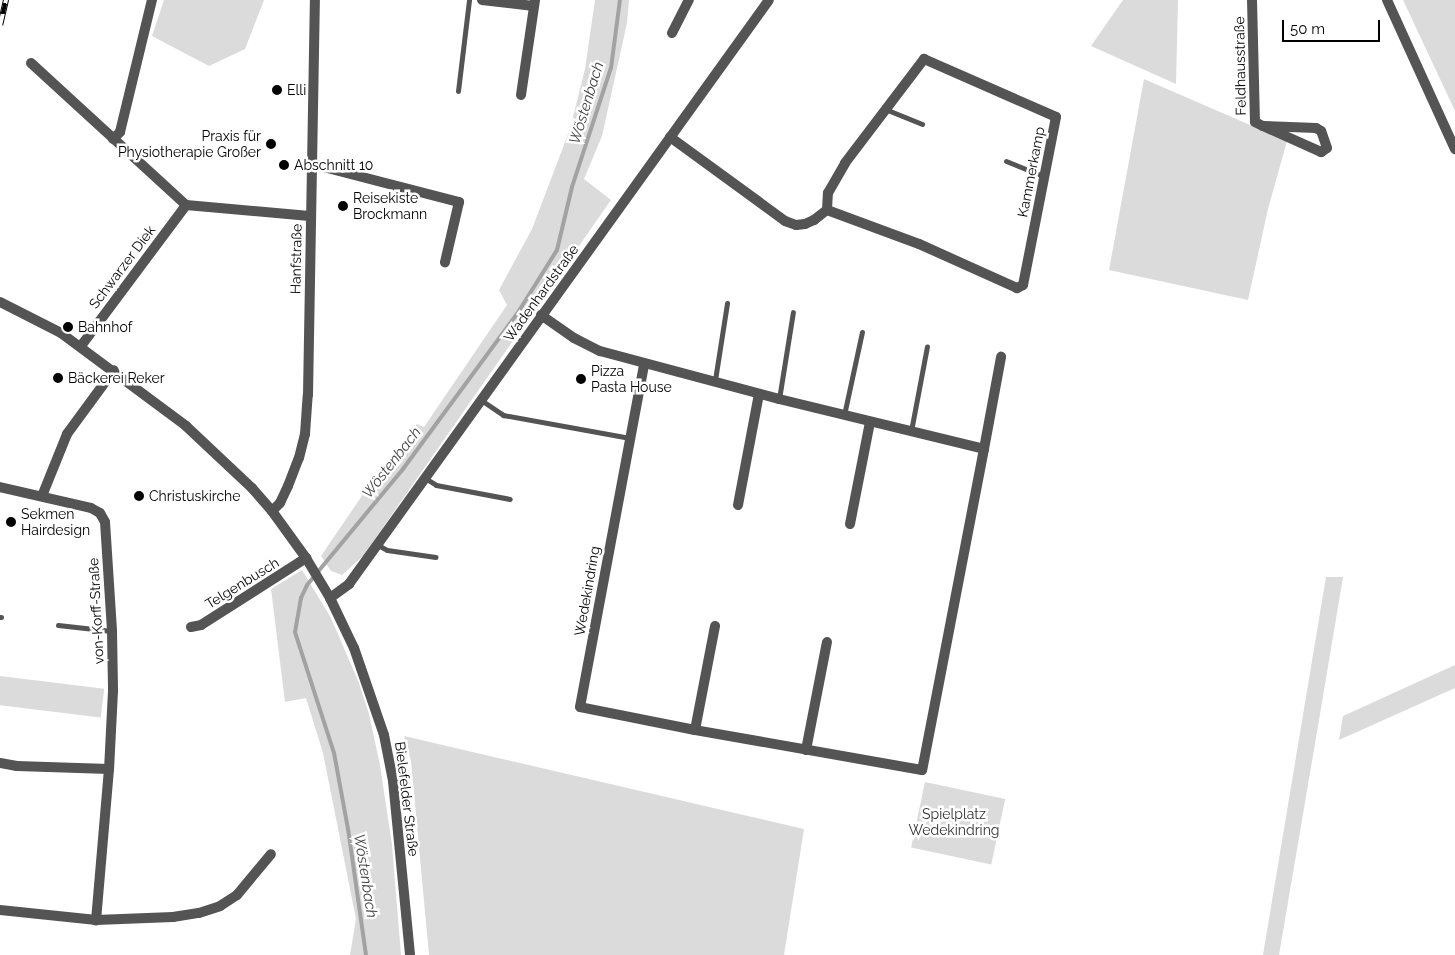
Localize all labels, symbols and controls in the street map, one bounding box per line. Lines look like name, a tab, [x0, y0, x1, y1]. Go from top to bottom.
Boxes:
scale bar	[1285, 10, 1382, 42]
street label: Feldhausstraße	[1231, 16, 1249, 116]
text: 50 m	[1290, 20, 1325, 38]
water label: Wöstenbach	[566, 60, 608, 146]
place label: Elli	[287, 82, 306, 98]
marker: Elli	[271, 84, 283, 96]
street label: Kammerkamp	[1014, 125, 1048, 219]
place label: Praxis für Physiotherapie Großer	[118, 128, 261, 160]
marker: Praxis für Physiotherapie Großer	[265, 138, 277, 150]
place label: Abschnitt 10	[294, 157, 373, 173]
marker: Abschnitt 10	[278, 159, 290, 171]
place label: Reisekiste Brockmann	[353, 190, 427, 222]
marker: Reisekiste Brockmann	[337, 200, 349, 212]
street label: Schwarzer Diek	[85, 222, 159, 312]
street label: Hanfstraße	[287, 224, 305, 294]
street label: Wadenhardstraße	[500, 241, 582, 345]
place label: Bahnhof	[78, 319, 132, 335]
marker: Bahnhof	[62, 321, 74, 333]
place label: Pizza Pasta House	[591, 363, 672, 396]
place label: Bäckerei Reker	[68, 370, 165, 386]
marker: Bäckerei Reker	[52, 372, 64, 384]
marker: Pizza Pasta House	[575, 373, 587, 385]
water label: Wöstenbach	[359, 424, 425, 502]
place label: Christuskirche	[149, 488, 240, 504]
marker: Christuskirche	[133, 490, 145, 502]
place label: Sekmen Hairdesign	[21, 506, 90, 538]
marker: Sekmen Hairdesign	[5, 516, 17, 528]
street label: Wedekindring	[571, 545, 603, 637]
street label: Telgenbusch	[202, 554, 282, 612]
street label: von-Korff-Straße	[85, 557, 107, 665]
street label: Bielefelder Straße	[392, 740, 422, 858]
park label: Spielplatz Wedekindring	[909, 806, 999, 839]
water label: Wöstenbach	[349, 833, 381, 919]

